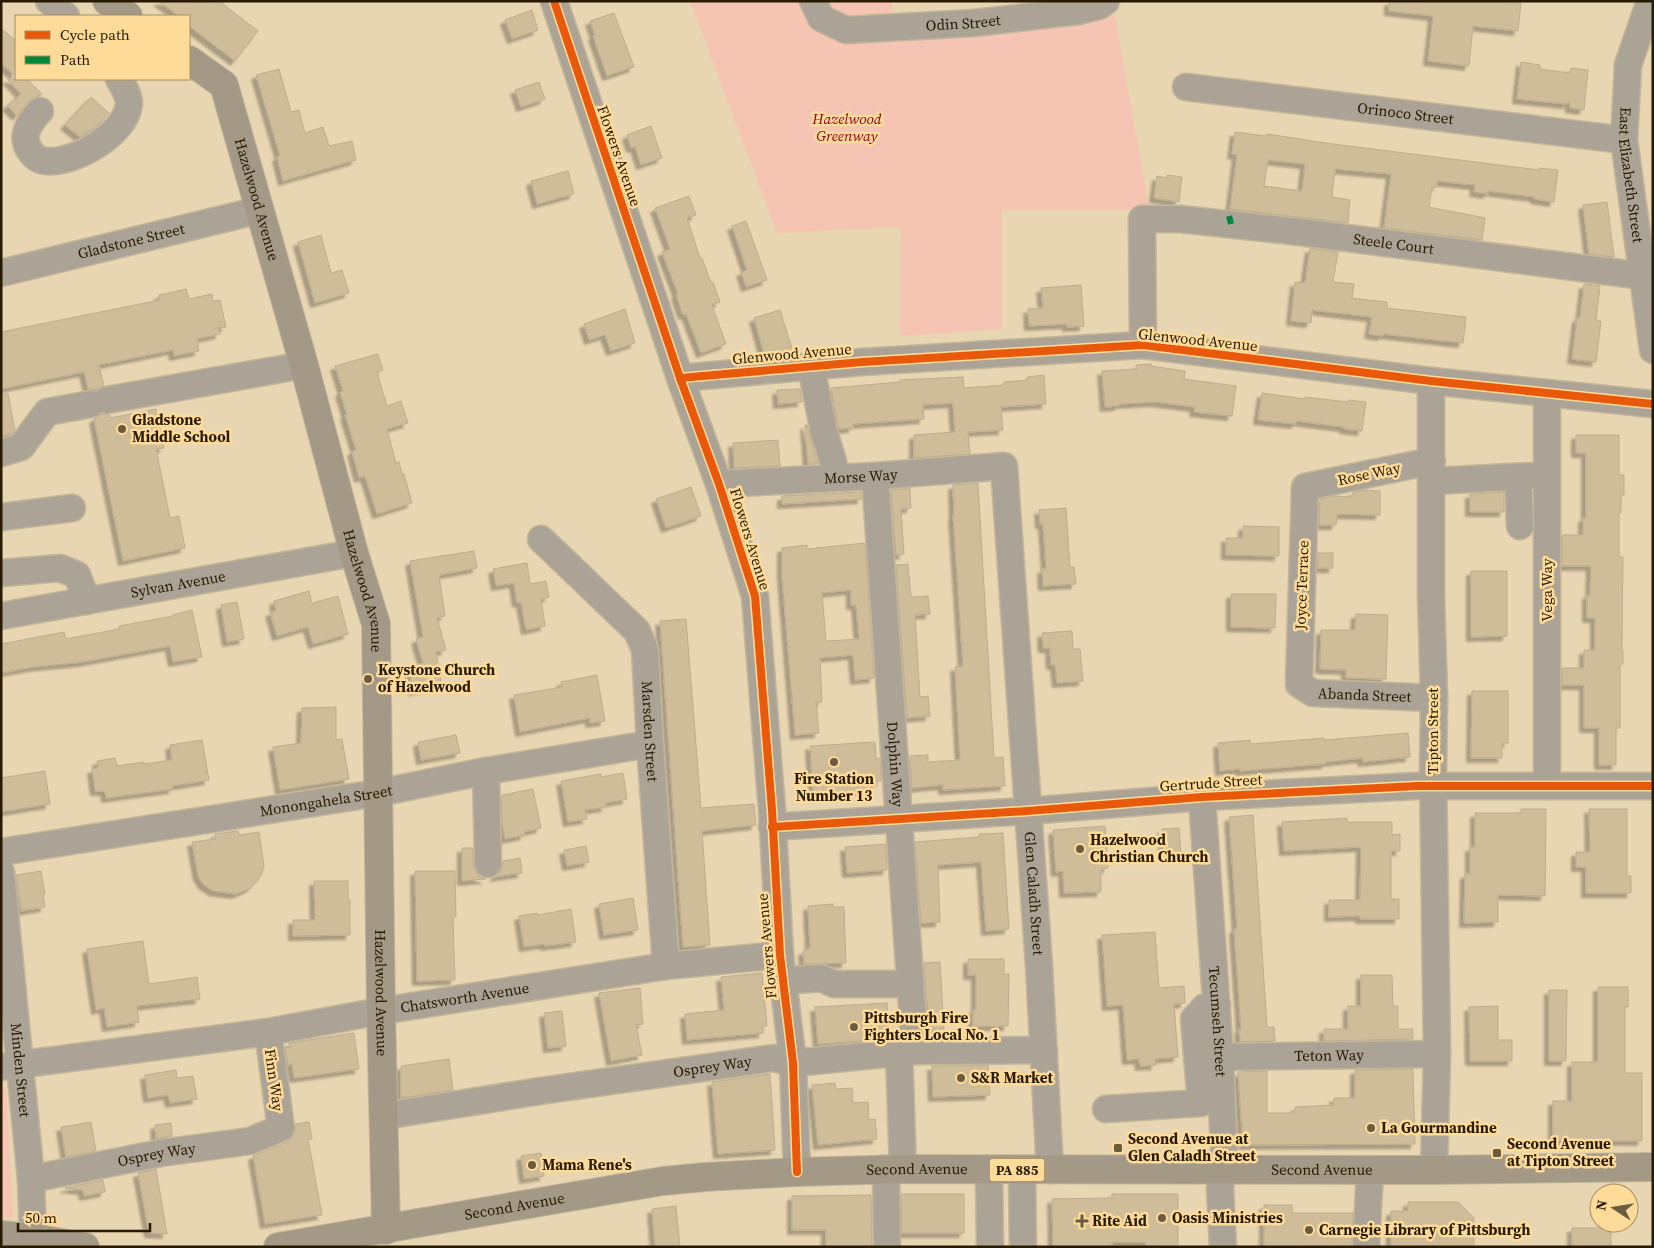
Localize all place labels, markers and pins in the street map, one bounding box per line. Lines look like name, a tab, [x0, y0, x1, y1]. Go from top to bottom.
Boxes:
place label: Gladstone Middle School	[132, 409, 231, 447]
marker: Gladstone Middle School	[116, 423, 128, 435]
place label: Keystone Church of Hazelwood	[378, 659, 495, 697]
marker: Keystone Church of Hazelwood	[362, 673, 374, 685]
marker: Fire Station Number 13	[828, 756, 840, 768]
place label: Fire Station Number 13	[794, 768, 874, 806]
place label: Hazelwood Christian Church	[1090, 829, 1209, 867]
marker: Hazelwood Christian Church	[1074, 843, 1086, 855]
place label: Pittsburgh Fire Fighters Local No. 1	[864, 1007, 1000, 1045]
marker: Pittsburgh Fire Fighters Local No. 1	[848, 1021, 860, 1033]
place label: S&R Market	[971, 1067, 1054, 1088]
marker: S&R Market	[955, 1072, 967, 1084]
place label: La Gourmandine	[1381, 1117, 1497, 1138]
marker: La Gourmandine	[1365, 1122, 1377, 1134]
place label: Second Avenue at Glen Caladh Street	[1128, 1128, 1256, 1166]
place label: Second Avenue at Tipton Street	[1507, 1133, 1614, 1171]
marker: Second Avenue at Glen Caladh Street	[1112, 1142, 1124, 1154]
marker: Second Avenue at Tipton Street	[1491, 1147, 1503, 1159]
place label: Mama Rene's	[542, 1154, 632, 1175]
marker: Mama Rene's	[526, 1159, 538, 1171]
place label: Oasis Ministries	[1172, 1207, 1283, 1228]
place label: Rite Aid	[1092, 1210, 1147, 1231]
marker: Oasis Ministries	[1156, 1212, 1168, 1224]
marker: Rite Aid	[1076, 1215, 1088, 1227]
place label: Carnegie Library of Pittsburgh	[1319, 1219, 1531, 1240]
marker: Carnegie Library of Pittsburgh	[1303, 1224, 1315, 1236]

